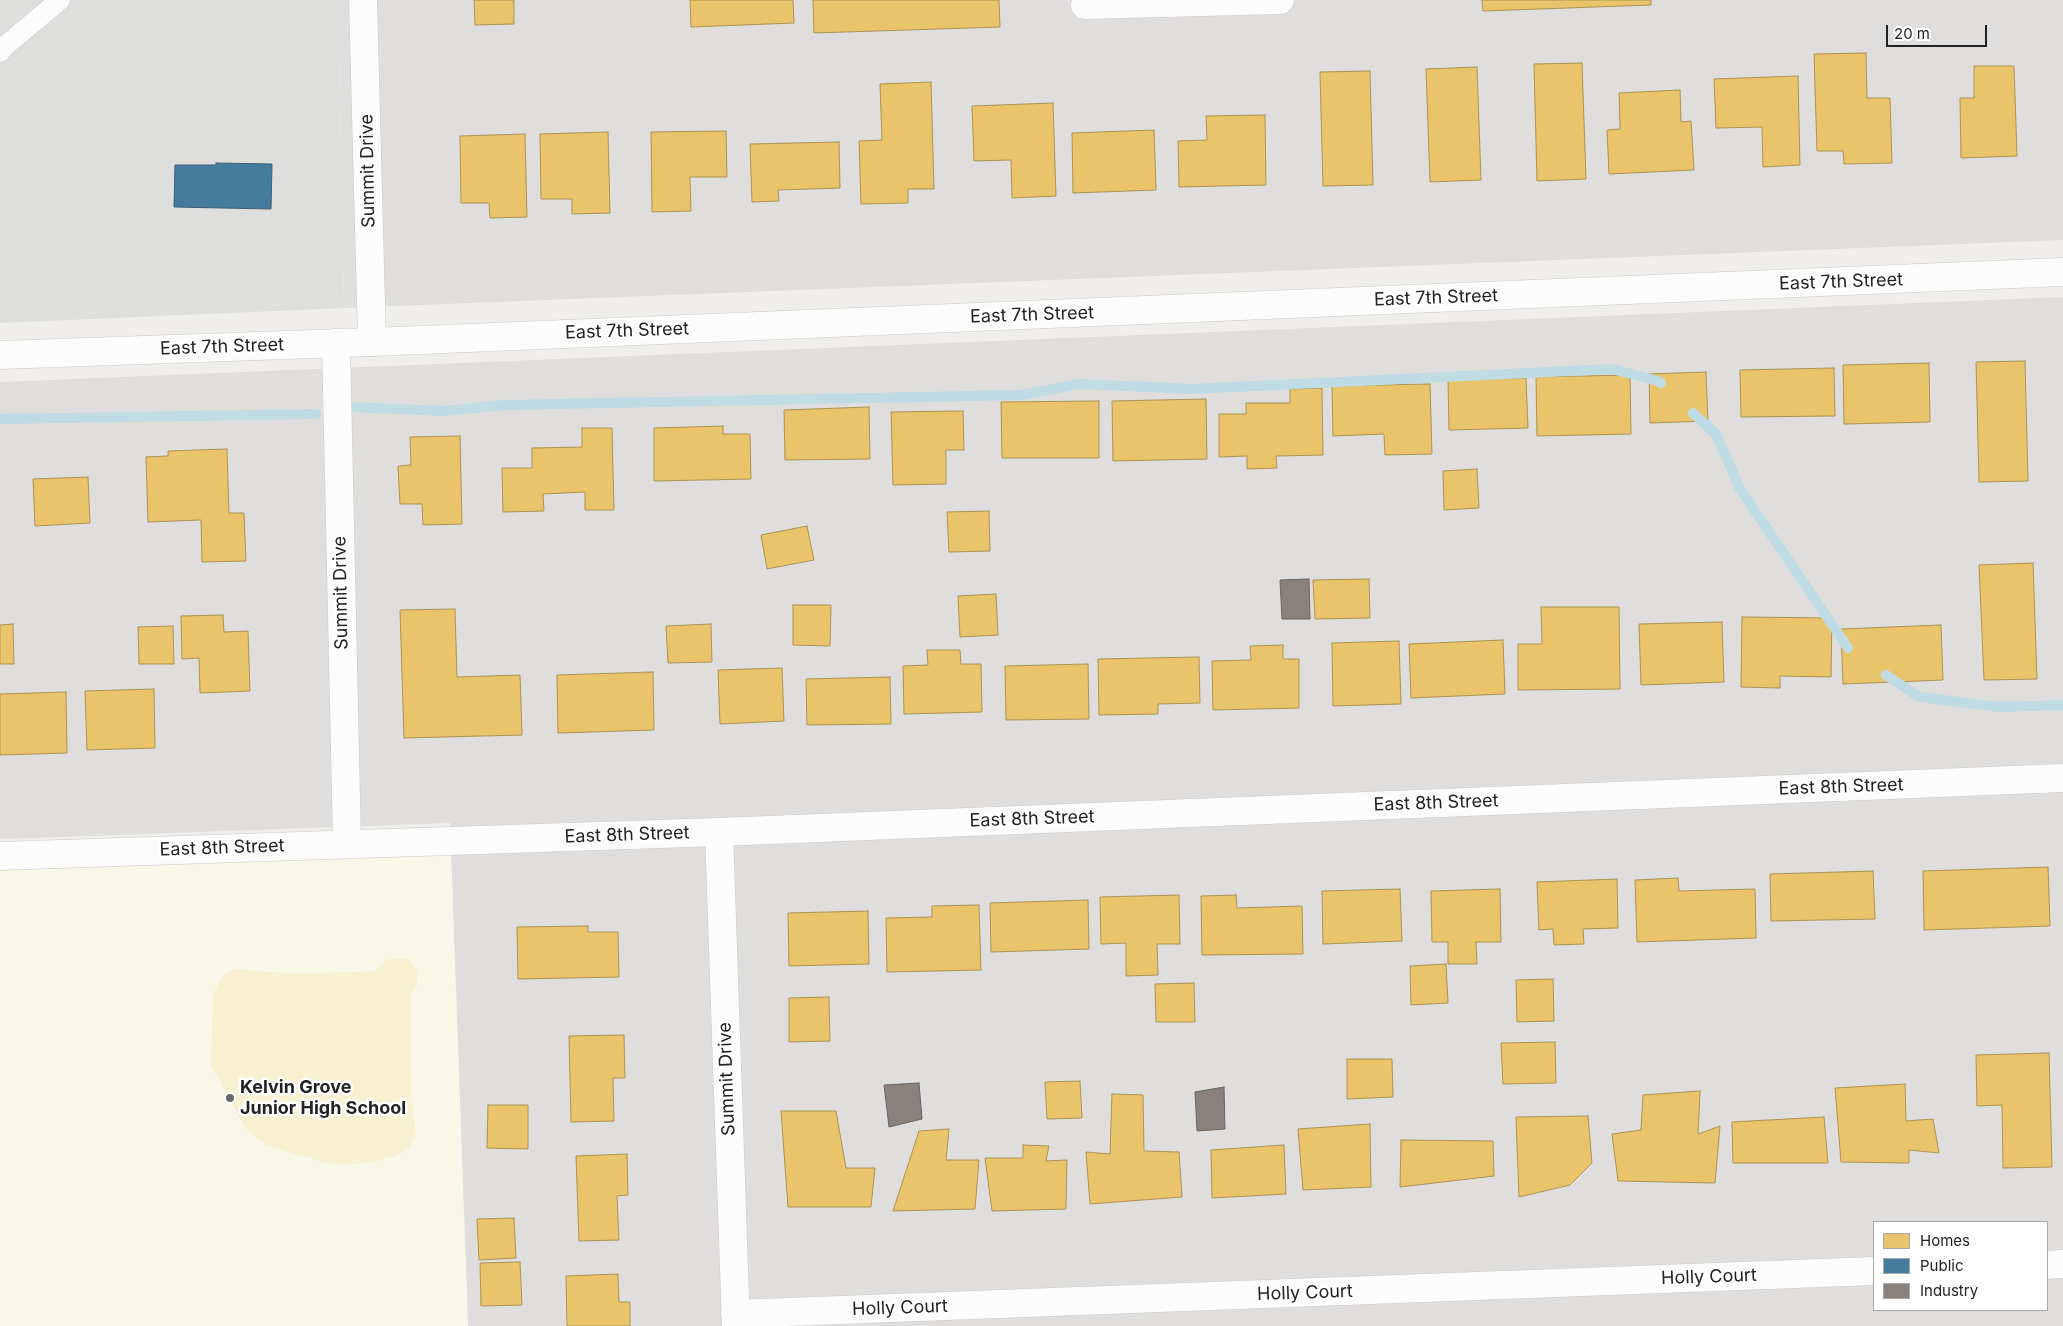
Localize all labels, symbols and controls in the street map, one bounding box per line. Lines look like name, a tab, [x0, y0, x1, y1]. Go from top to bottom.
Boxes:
scale bar	[1888, 15, 1989, 47]
text: 20 m	[1894, 24, 1930, 43]
street label: Summit Drive	[356, 114, 380, 228]
street label: East 7th Street	[1779, 269, 1903, 295]
street label: East 7th Street	[1374, 285, 1498, 311]
street label: East 7th Street	[970, 302, 1094, 328]
street label: East 7th Street	[565, 318, 689, 344]
street label: East 7th Street	[160, 334, 284, 360]
street label: Summit Drive	[329, 536, 353, 650]
street label: East 8th Street	[1778, 774, 1904, 800]
street label: East 8th Street	[1373, 790, 1499, 816]
street label: East 8th Street	[969, 806, 1095, 832]
street label: East 8th Street	[564, 822, 690, 848]
street label: East 8th Street	[159, 835, 285, 861]
street label: Summit Drive	[714, 1022, 740, 1136]
place label: Kelvin Grove Junior High School	[240, 1077, 406, 1120]
marker: Kelvin Grove Junior High School	[224, 1092, 236, 1104]
legend	[1873, 1221, 2048, 1311]
text: Homes	[1920, 1231, 1970, 1250]
text: Public	[1920, 1256, 1963, 1275]
street label: Holly Court	[1661, 1265, 1757, 1289]
street label: Holly Court	[1257, 1281, 1353, 1305]
text: Industry	[1920, 1281, 1978, 1300]
street label: Holly Court	[852, 1296, 948, 1320]

